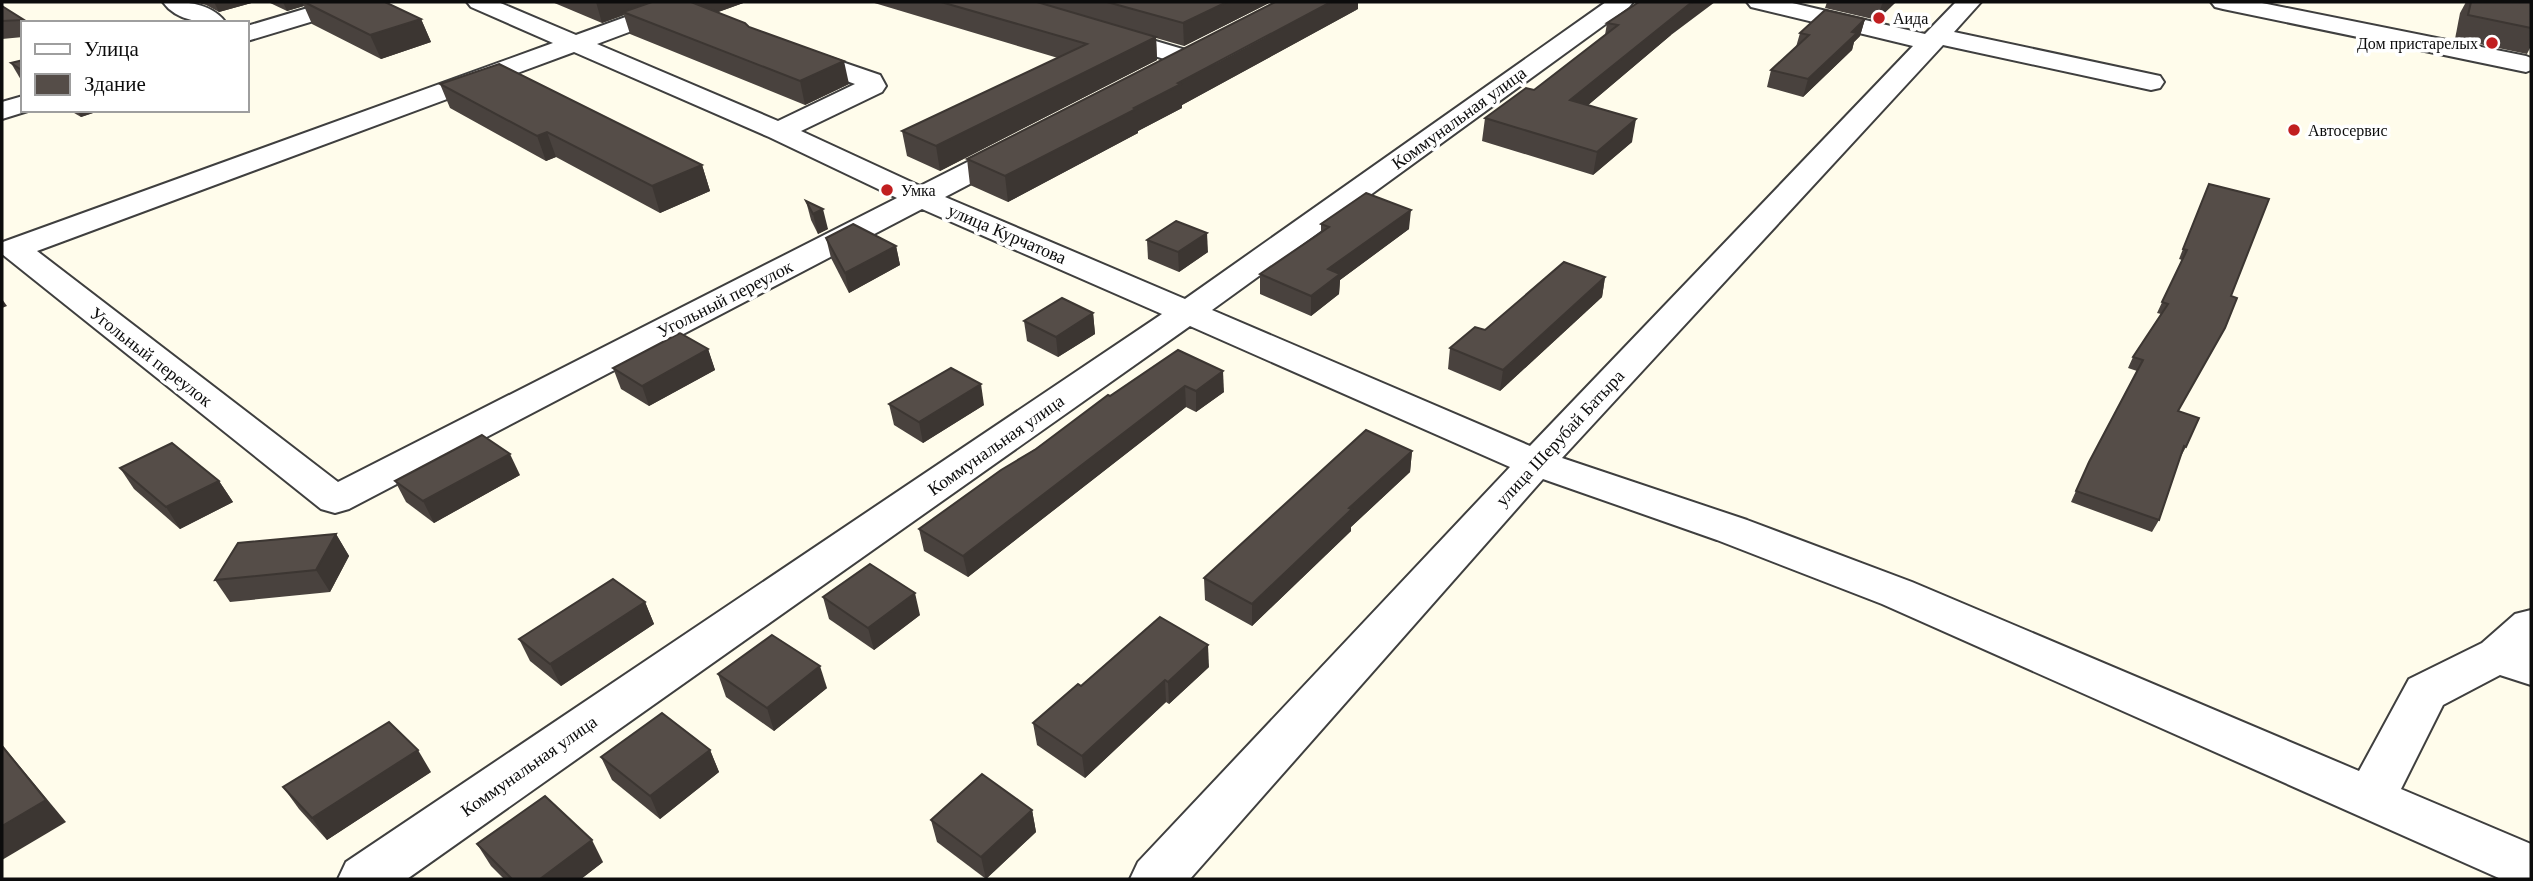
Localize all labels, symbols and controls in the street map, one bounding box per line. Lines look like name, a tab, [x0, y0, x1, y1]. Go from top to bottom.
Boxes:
marker: Аида	[1871, 10, 1887, 26]
place label: Аида	[1893, 10, 1928, 28]
legend	[21, 21, 248, 112]
place label: Дом пристарелых	[2357, 35, 2478, 53]
marker: Дом пристарелых	[2484, 35, 2500, 51]
text: Улица	[84, 37, 139, 61]
street label: Коммунальная улица	[1388, 62, 1530, 174]
text: Здание	[84, 72, 146, 96]
marker: Автосервис	[2286, 122, 2302, 138]
place label: Автосервис	[2308, 122, 2388, 140]
marker: Умка	[879, 182, 895, 198]
place label: Умка	[901, 182, 936, 199]
street label: улица Курчатова	[945, 200, 1069, 268]
street label: Угольный переулок	[654, 256, 796, 342]
street label: Угольный переулок	[86, 303, 216, 411]
street label: улица Шерубай Батыра	[1492, 366, 1628, 510]
street label: Коммунальная улица	[924, 391, 1068, 499]
street label: Коммунальная улица	[457, 712, 601, 820]

